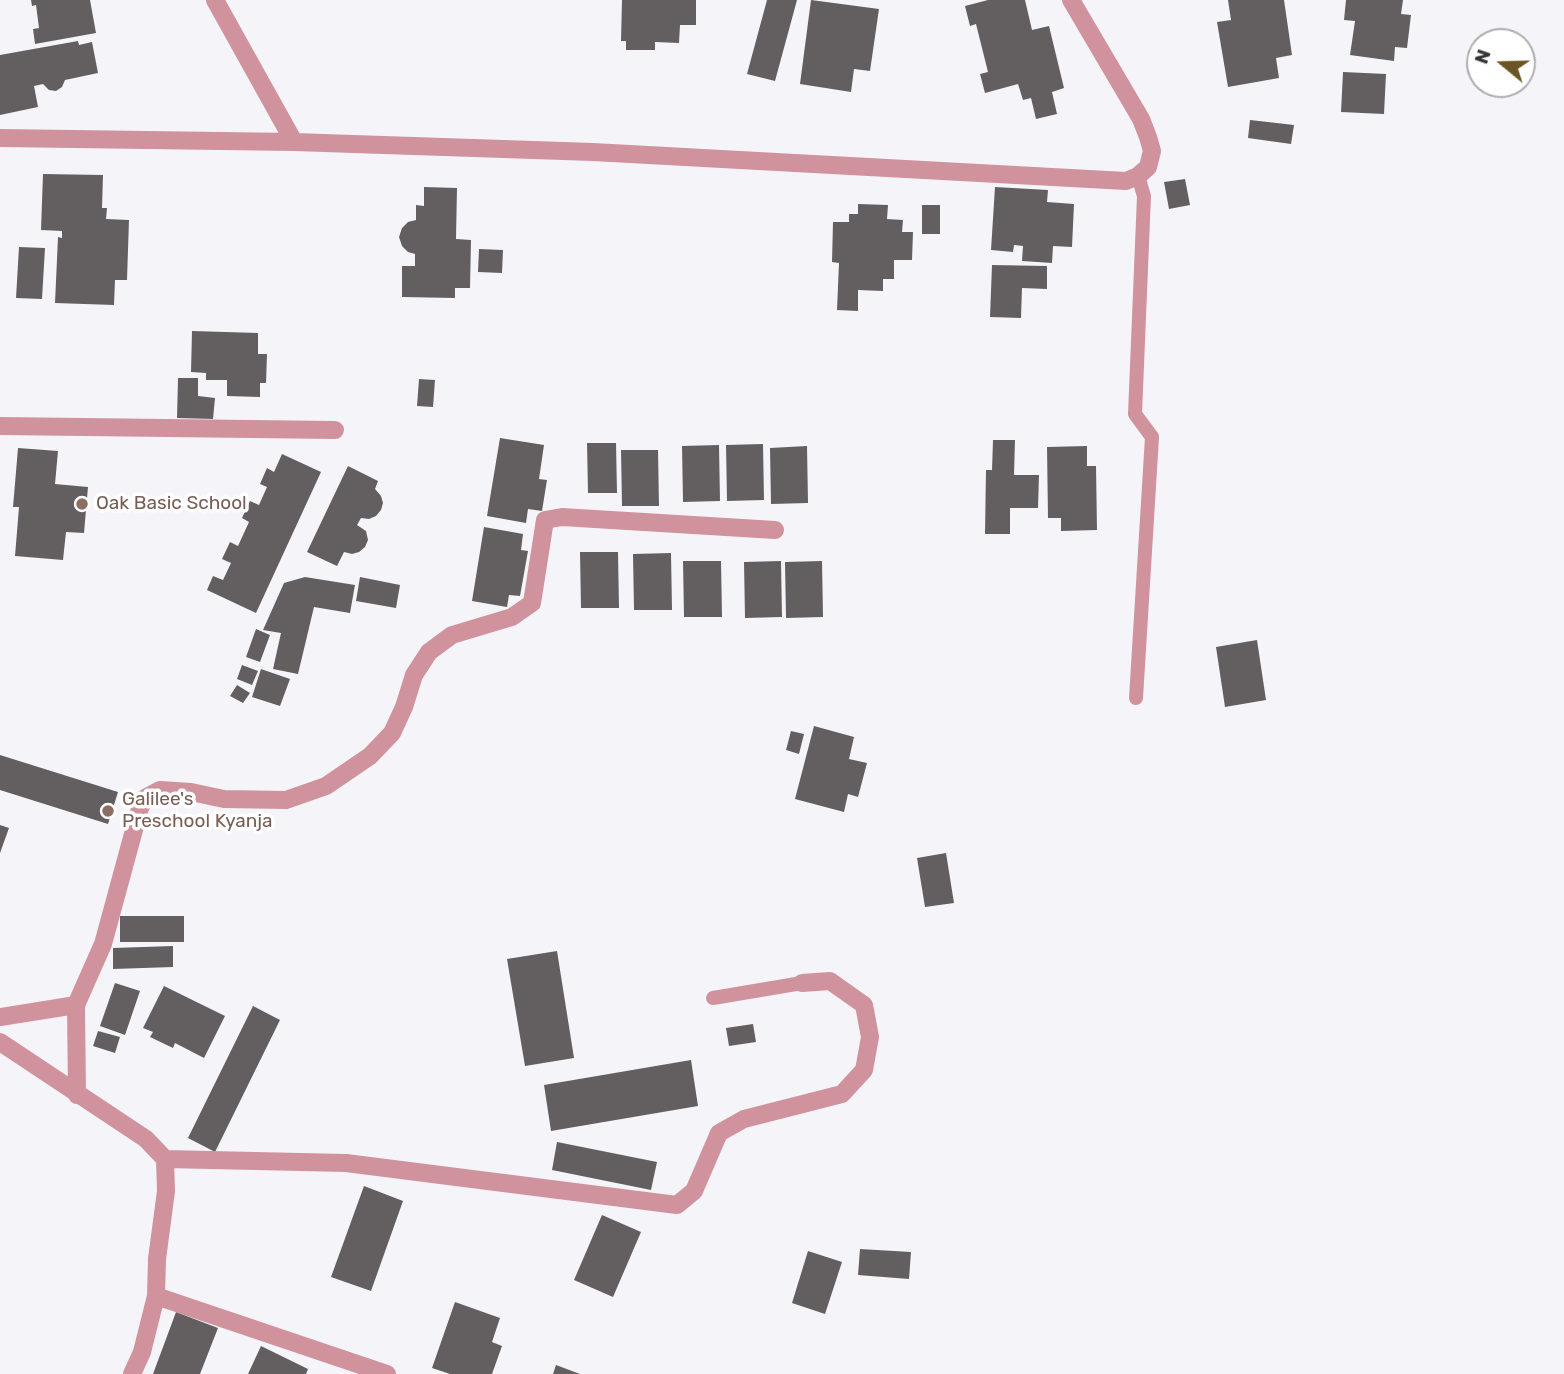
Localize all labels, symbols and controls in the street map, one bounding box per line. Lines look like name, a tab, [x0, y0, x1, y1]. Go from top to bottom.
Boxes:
north arrow	[1466, 28, 1536, 98]
text: N	[1469, 46, 1496, 67]
place label: Oak Basic School	[96, 493, 247, 515]
marker: Oak Basic School	[74, 496, 90, 512]
place label: Galilee's Preschool Kyanja	[122, 789, 273, 833]
marker: Galilee's Preschool Kyanja	[100, 803, 116, 819]

